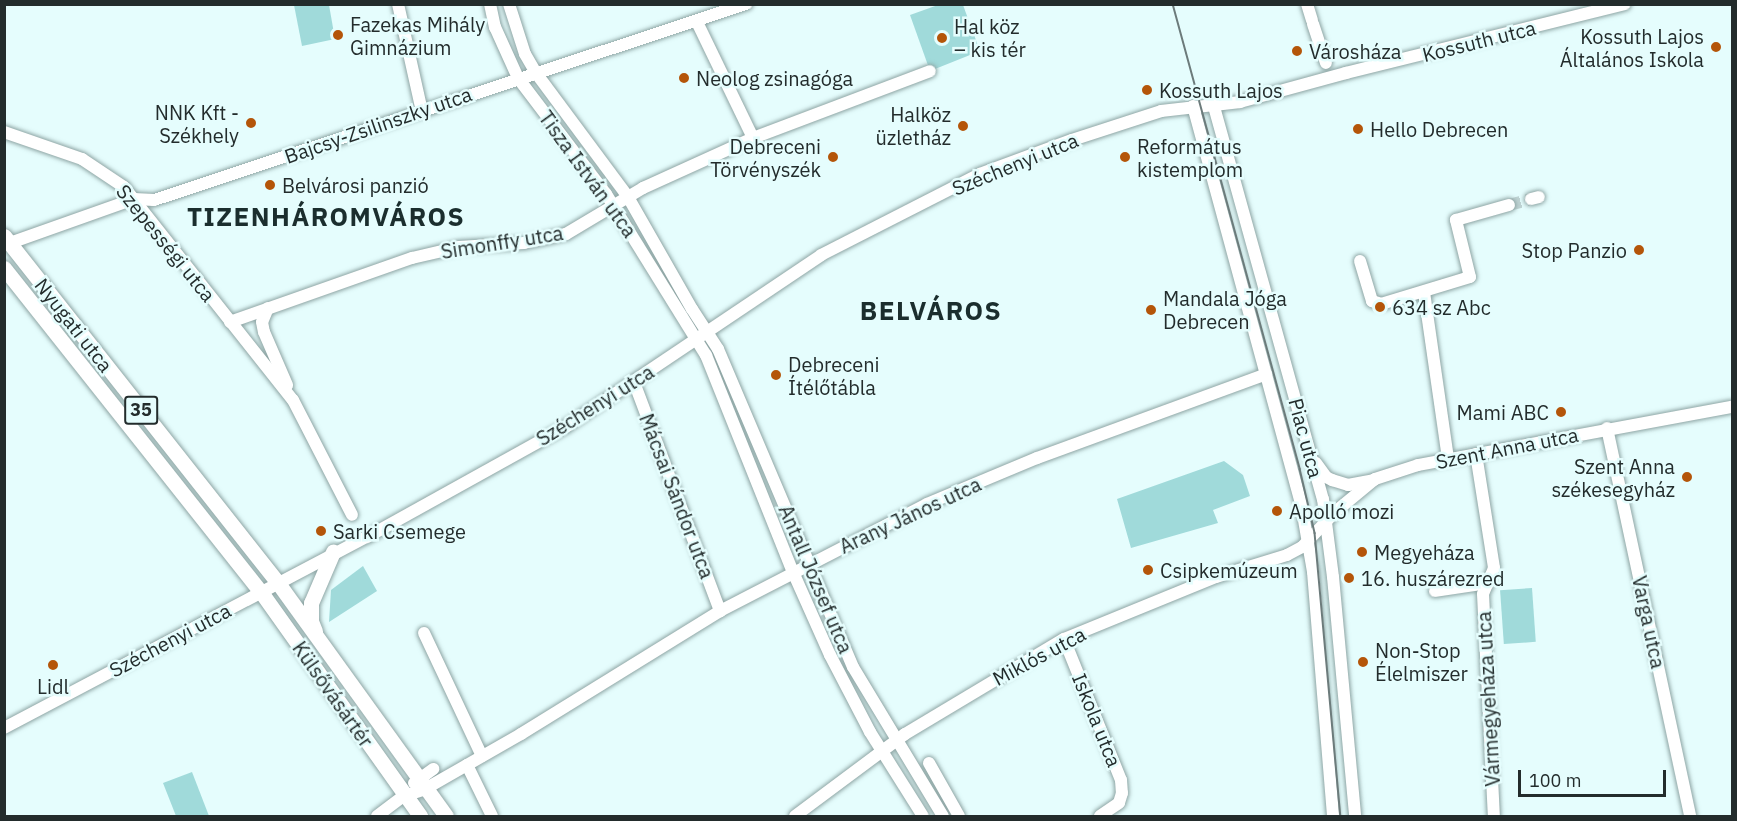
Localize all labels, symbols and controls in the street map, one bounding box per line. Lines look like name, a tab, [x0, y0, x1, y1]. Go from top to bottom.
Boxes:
place label: Fazekas Mihály Gimnázium	[350, 12, 485, 59]
place label: Hal köz – kis tér	[954, 14, 1026, 61]
street label: Kossuth utca	[1420, 15, 1538, 67]
place label: Kossuth Lajos Általános Iskola	[1560, 24, 1704, 71]
marker: Fazekas Mihály Gimnázium	[331, 28, 345, 42]
marker: Hal köz – kis tér	[935, 31, 949, 45]
place label: Városháza	[1309, 39, 1401, 63]
marker: Kossuth Lajos Általános Iskola	[1709, 40, 1723, 54]
marker: Városháza	[1290, 44, 1304, 58]
place label: Neolog zsinagóga	[696, 66, 853, 90]
marker: Neolog zsinagóga	[677, 71, 691, 85]
place label: Kossuth Lajos	[1159, 78, 1283, 102]
street label: Bajcsy-Zsilinszky utca	[281, 82, 475, 168]
marker: Kossuth Lajos	[1140, 83, 1154, 97]
place label: NNK Kft - Székhely	[155, 100, 239, 147]
place label: Halköz üzletház	[876, 102, 951, 149]
street label: Tisza István utca	[534, 106, 642, 242]
marker: NNK Kft - Székhely	[244, 116, 258, 130]
place label: Hello Debrecen	[1370, 117, 1508, 141]
marker: Halköz üzletház	[956, 119, 970, 133]
marker: Hello Debrecen	[1351, 122, 1365, 136]
street label: Széchenyi utca	[948, 128, 1082, 200]
place label: Debreceni Törvényszék	[710, 134, 821, 181]
place label: Református kistemplom	[1137, 134, 1243, 181]
marker: Debreceni Törvényszék	[826, 150, 840, 164]
marker: Református kistemplom	[1118, 150, 1132, 164]
place label: Belvárosi panzió	[282, 173, 429, 197]
marker: Belvárosi panzió	[263, 178, 277, 192]
street label: Szepességi utca	[111, 180, 221, 306]
district label: TIZENHÁROMVÁROS	[187, 201, 465, 233]
street label: Simonffy utca	[439, 220, 565, 264]
place label: Stop Panzio	[1521, 238, 1627, 262]
marker: Stop Panzio	[1632, 243, 1646, 257]
street label: Nyugati utca	[30, 273, 118, 377]
place label: Mandala Jóga Debrecen	[1163, 286, 1287, 333]
district label: BELVÁROS	[860, 295, 1002, 327]
place label: 634 sz Abc	[1392, 295, 1491, 319]
marker: 634 sz Abc	[1373, 300, 1387, 314]
marker: Mandala Jóga Debrecen	[1144, 303, 1158, 317]
place label: Debreceni Ítélőtábla	[788, 352, 879, 399]
street label: Széchenyi utca	[532, 359, 658, 451]
marker: Debreceni Ítélőtábla	[769, 368, 783, 382]
road number: 35	[123, 395, 159, 425]
street label: Piac utca	[1284, 395, 1328, 481]
place label: Mami ABC	[1457, 400, 1549, 424]
marker: Mami ABC	[1554, 405, 1568, 419]
street label: Mácsai Sándor utca	[634, 410, 720, 582]
street label: Szent Anna utca	[1434, 422, 1580, 474]
place label: Szent Anna székesegyház	[1552, 454, 1675, 501]
marker: Szent Anna székesegyház	[1680, 470, 1694, 484]
street label: Arany János utca	[835, 472, 985, 558]
place label: Apolló mozi	[1289, 499, 1394, 523]
street label: Antall József utca	[774, 501, 858, 657]
marker: Apolló mozi	[1270, 504, 1284, 518]
place label: Sarki Csemege	[333, 519, 466, 543]
marker: Sarki Csemege	[314, 524, 328, 538]
place label: Megyeháza	[1374, 540, 1475, 564]
marker: Megyeháza	[1355, 545, 1369, 559]
place label: Csipkemúzeum	[1160, 558, 1298, 582]
marker: Csipkemúzeum	[1141, 563, 1155, 577]
place label: 16. huszárezred	[1361, 566, 1505, 590]
marker: 16. huszárezred	[1342, 571, 1356, 585]
street label: Varga utca	[1627, 573, 1671, 671]
street label: Széchenyi utca	[105, 598, 235, 682]
street label: Vármegyeháza utca	[1471, 611, 1505, 787]
street label: Miklós utca	[988, 621, 1090, 691]
street label: Külsővásártér	[288, 637, 378, 751]
place label: Non-Stop Élelmiszer	[1375, 638, 1468, 685]
marker: Non-Stop Élelmiszer	[1356, 655, 1370, 669]
marker: Lidl	[46, 658, 60, 672]
street label: Iskola utca	[1067, 670, 1127, 770]
place label: Lidl	[37, 674, 69, 698]
scale bar	[1521, 758, 1670, 796]
text: 100 m	[1529, 769, 1581, 792]

